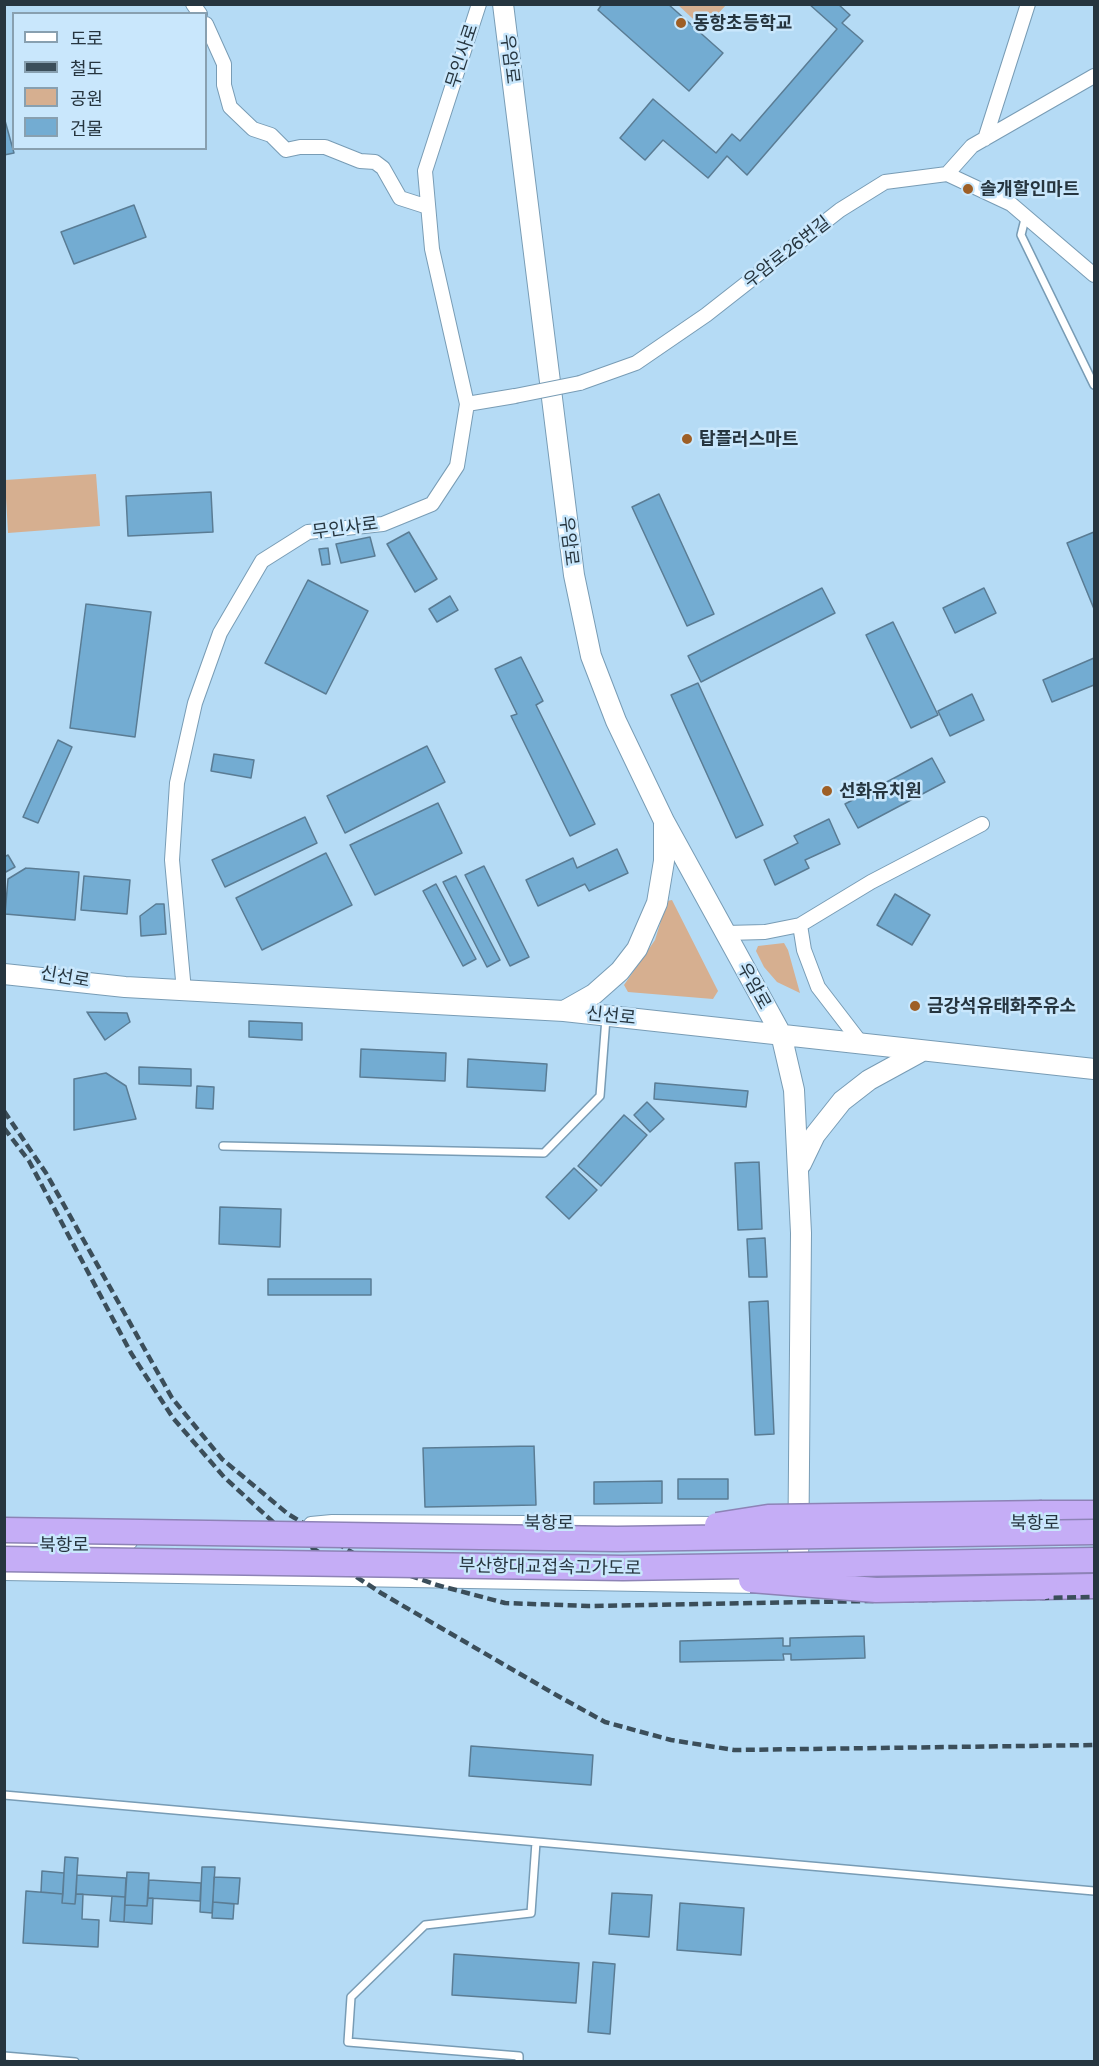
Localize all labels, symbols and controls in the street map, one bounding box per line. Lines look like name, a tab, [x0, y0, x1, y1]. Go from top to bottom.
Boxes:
legend	[12, 12, 207, 150]
place label: 동항초등학교	[693, 12, 792, 34]
marker: 동항초등학교	[674, 16, 688, 30]
street label: 무인사로	[441, 21, 483, 91]
text: 도로	[70, 27, 103, 49]
street label: 우암로	[496, 33, 524, 85]
text: 철도	[70, 57, 103, 79]
text: 공원	[70, 87, 103, 109]
text: 건물	[70, 117, 103, 139]
place label: 솔개할인마트	[980, 178, 1079, 200]
marker: 솔개할인마트	[961, 182, 975, 196]
street label: 우암로26번길	[739, 211, 835, 293]
place label: 탑플러스마트	[699, 428, 798, 450]
marker: 탑플러스마트	[680, 432, 694, 446]
street label: 무인사로	[311, 513, 379, 543]
street label: 우암로	[555, 515, 583, 567]
place label: 선화유치원	[839, 780, 922, 802]
marker: 선화유치원	[820, 784, 834, 798]
street label: 우암로	[733, 959, 775, 1013]
street label: 신선로	[39, 962, 91, 992]
place label: 금강석유태화주유소	[927, 995, 1076, 1017]
marker: 금강석유태화주유소	[908, 999, 922, 1013]
street label: 신선로	[585, 1003, 637, 1029]
street label: 북항로	[524, 1512, 574, 1534]
street label: 북항로	[1010, 1512, 1060, 1534]
street label: 북항로	[39, 1534, 89, 1556]
street label: 부산항대교접속고가도로	[459, 1555, 641, 1579]

